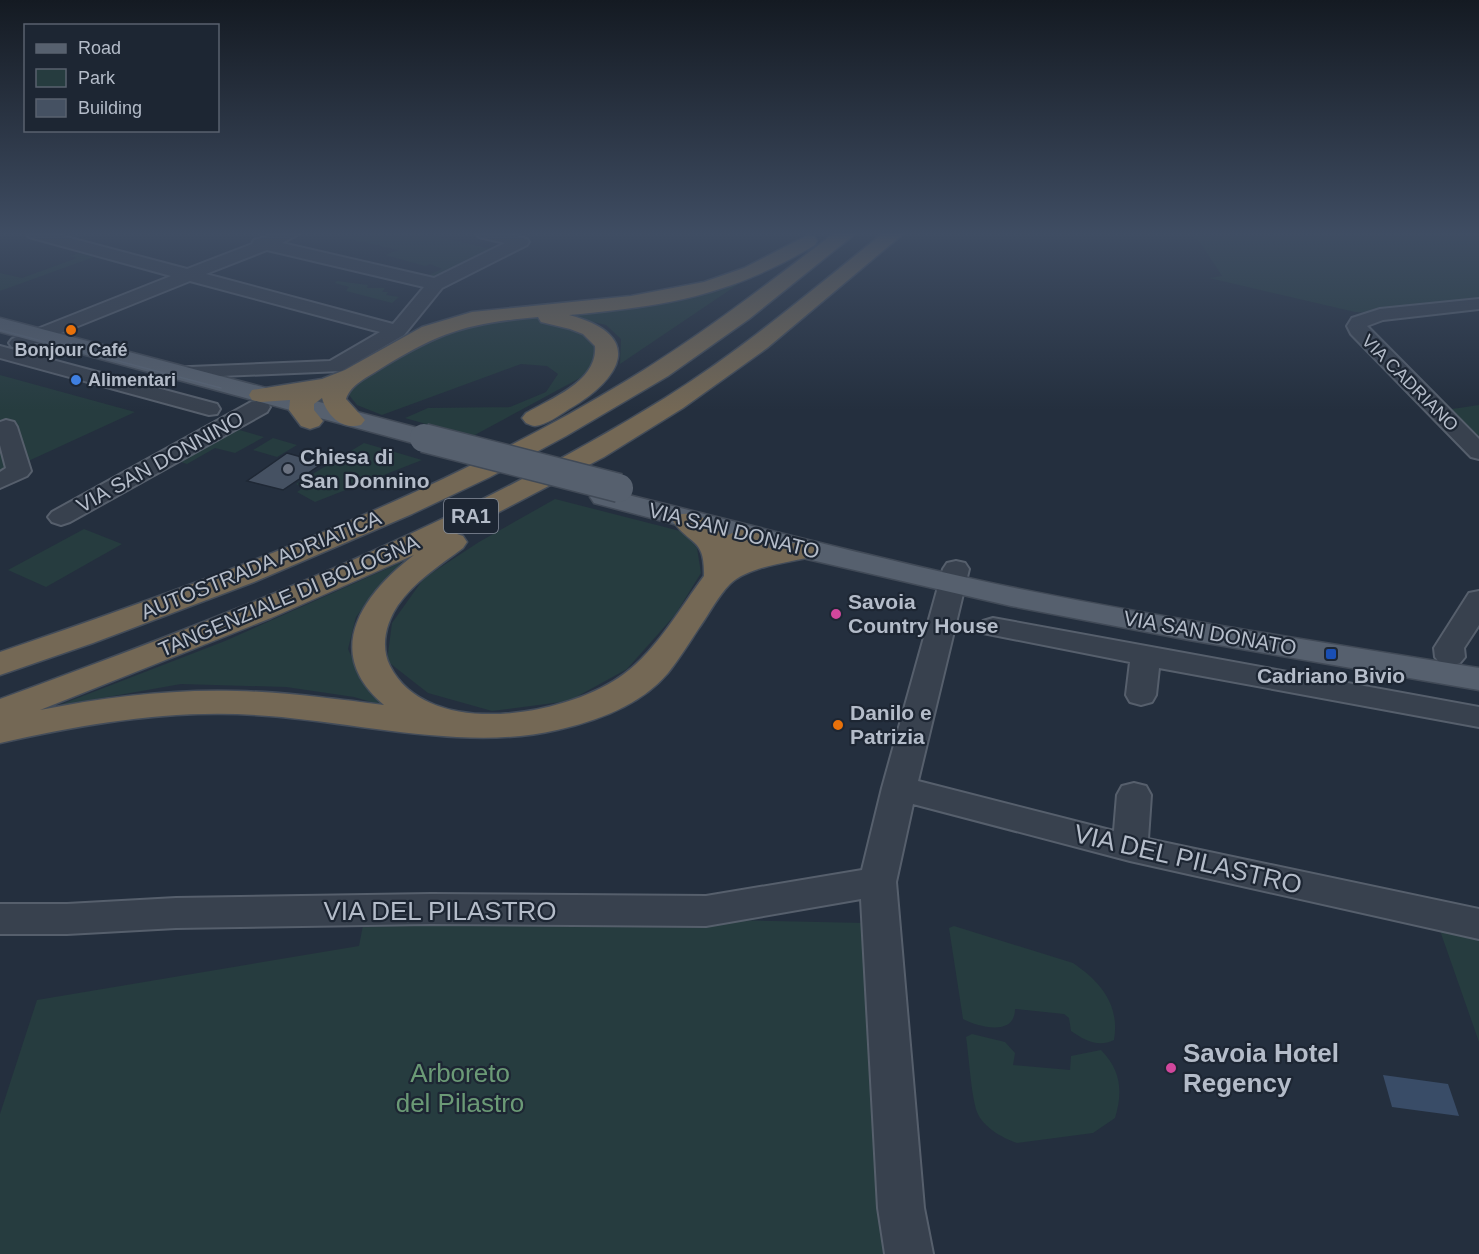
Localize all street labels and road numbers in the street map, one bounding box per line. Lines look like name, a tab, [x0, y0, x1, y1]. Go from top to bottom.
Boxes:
street label: VIA CADRIANO	[1358, 331, 1462, 435]
street label: VIA SAN DONNINO	[73, 406, 247, 517]
street label: VIA SAN DONATO	[646, 498, 822, 563]
road number: RA1	[444, 499, 498, 533]
street label: AUTOSTRADA ADRIATICA	[137, 506, 384, 623]
street label: TANGENZIALE DI BOLOGNA	[155, 530, 423, 661]
street label: VIA SAN DONATO	[1122, 606, 1298, 659]
street label: VIA DEL PILASTRO	[1071, 818, 1305, 900]
street label: VIA DEL PILASTRO	[323, 896, 557, 926]

